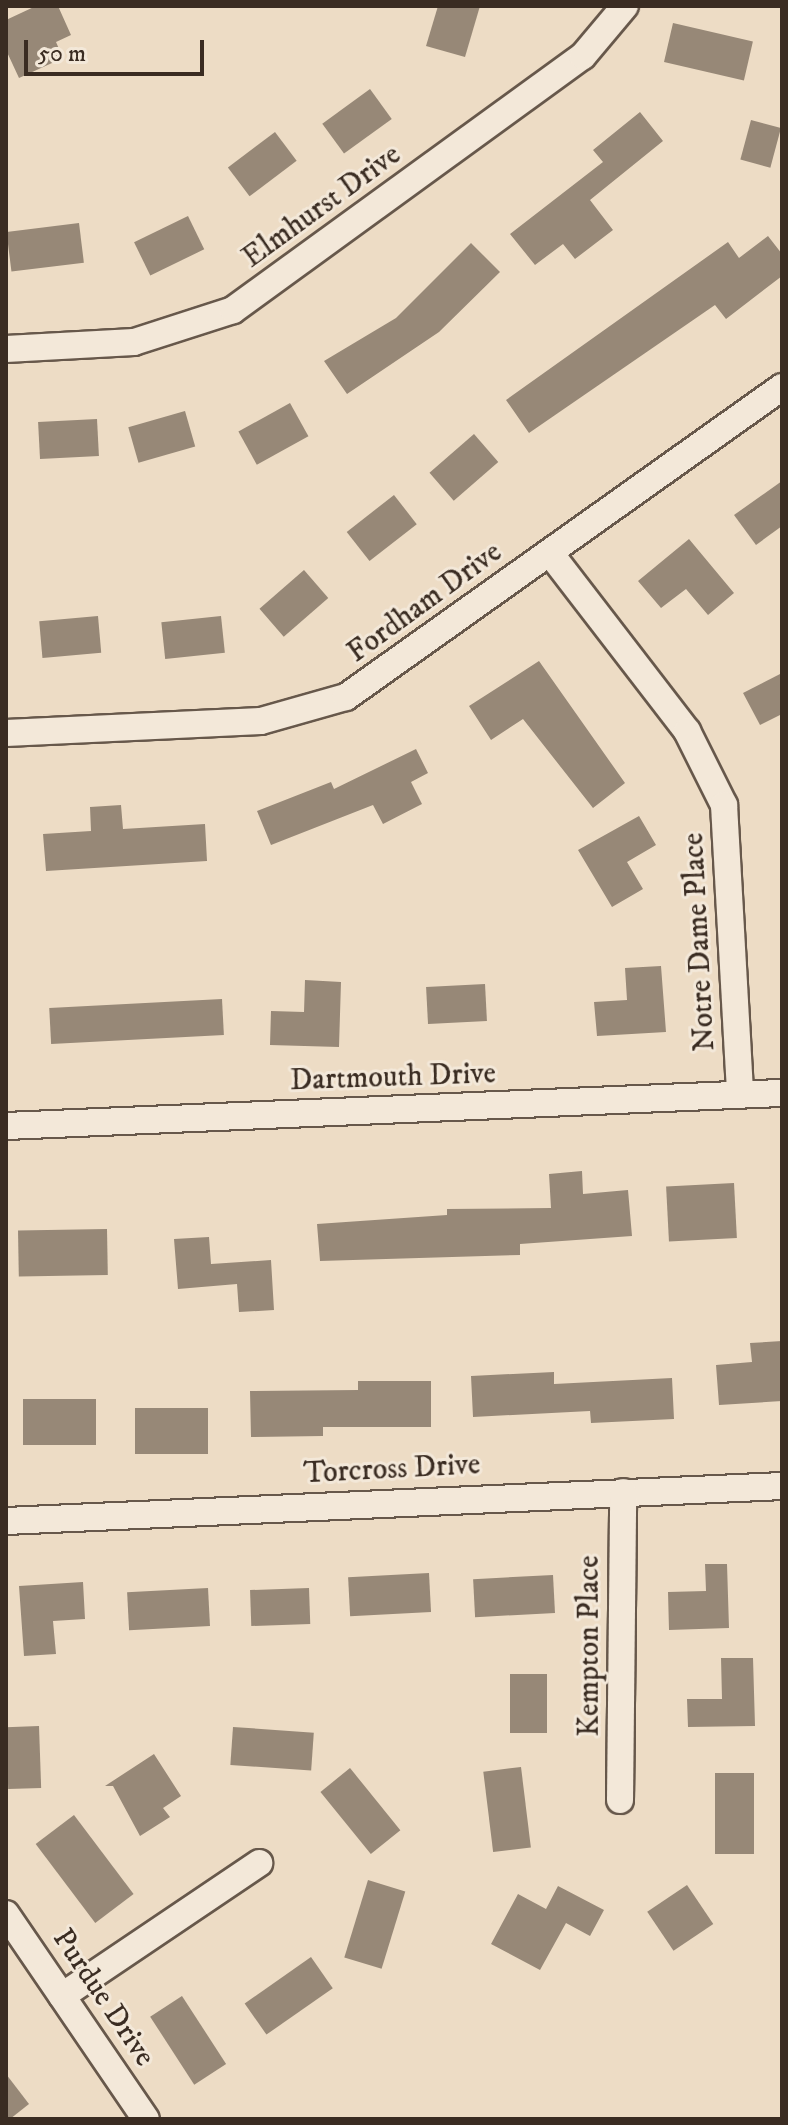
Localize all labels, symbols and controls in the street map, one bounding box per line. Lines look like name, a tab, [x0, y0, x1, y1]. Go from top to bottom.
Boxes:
scale bar	[28, 24, 208, 74]
text: 50 m	[38, 39, 86, 69]
street label: Elmhurst Drive	[236, 138, 408, 276]
street label: Fordham Drive	[341, 535, 509, 671]
street label: Notre Dame Place	[676, 832, 724, 1052]
street label: Dartmouth Drive	[289, 1056, 497, 1100]
street label: Torcross Drive	[303, 1447, 481, 1493]
street label: Kempton Place	[572, 1555, 608, 1737]
street label: Purdue Drive	[44, 1922, 162, 2074]

